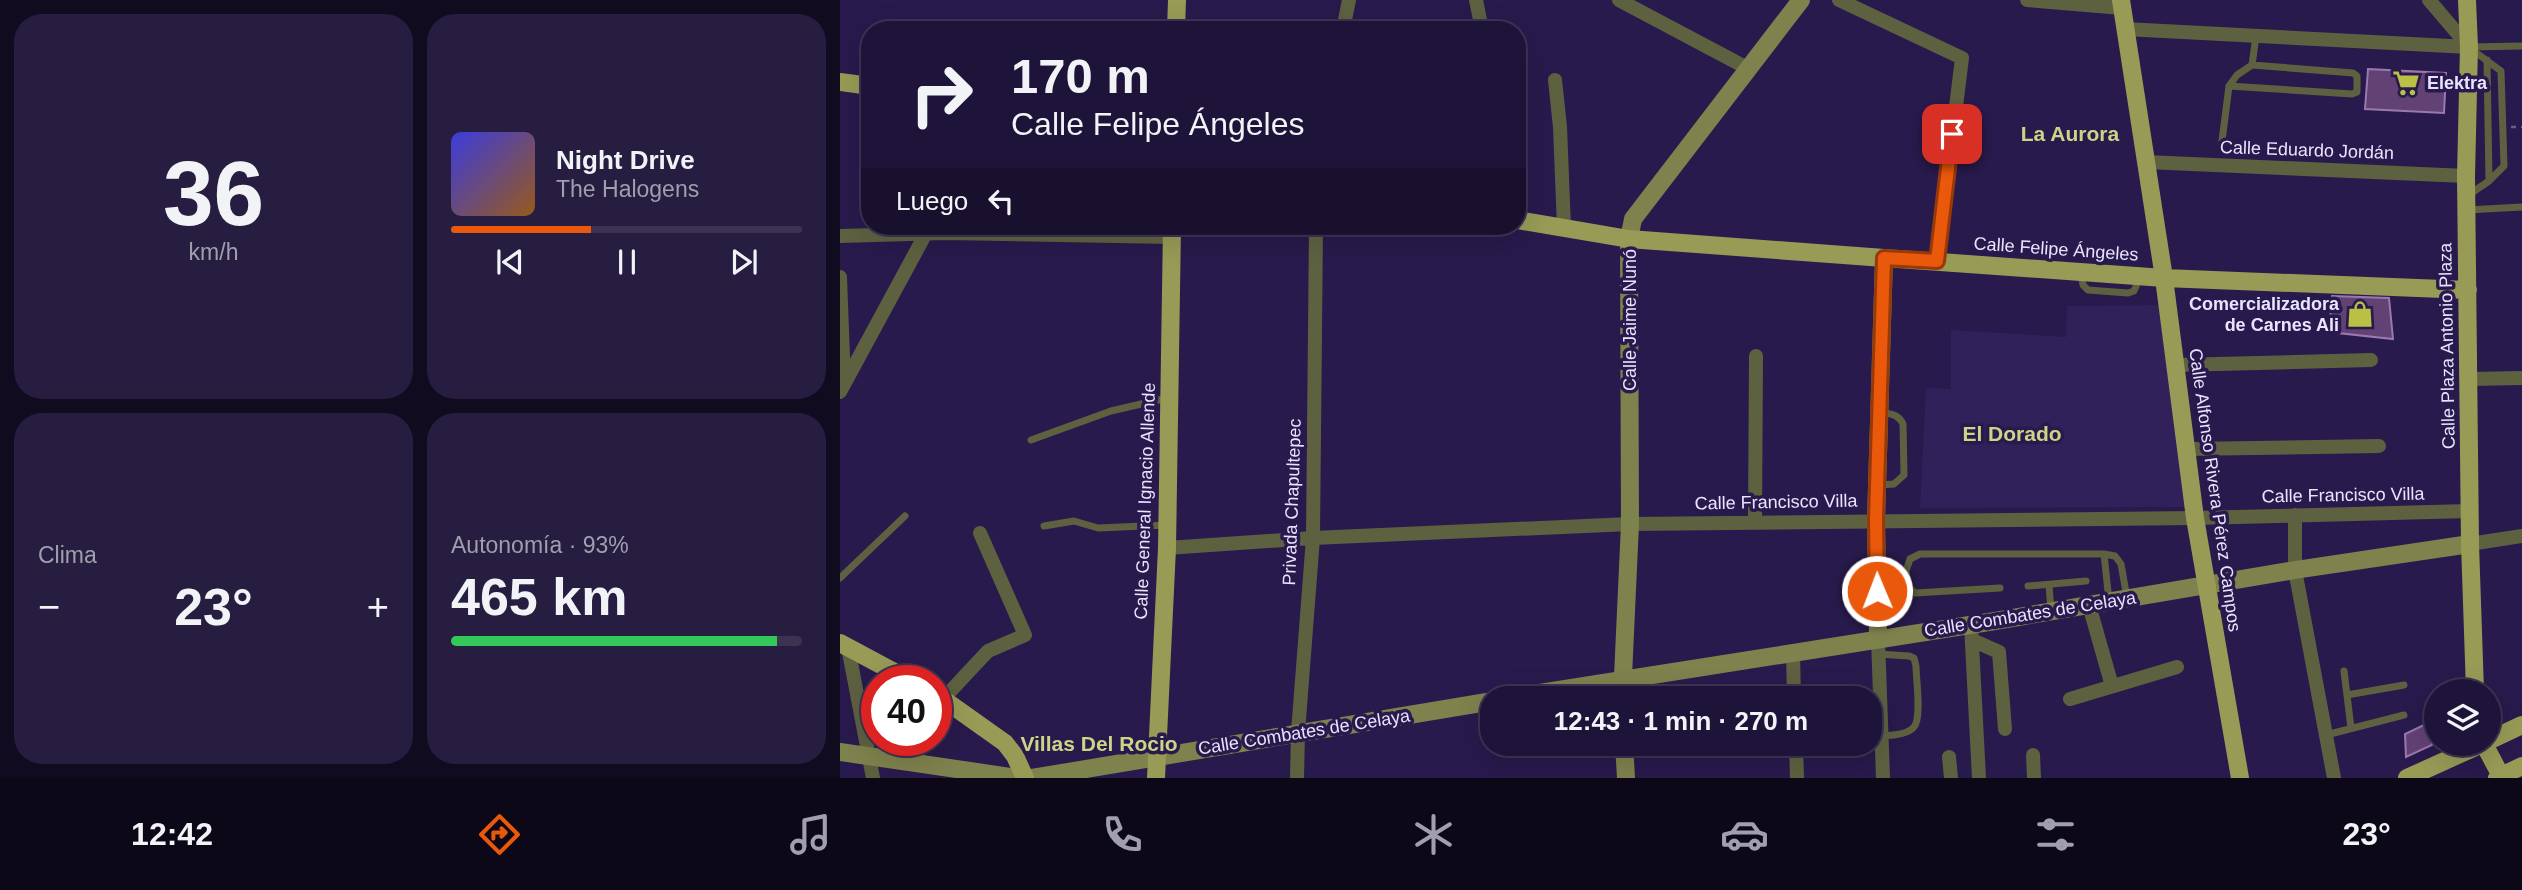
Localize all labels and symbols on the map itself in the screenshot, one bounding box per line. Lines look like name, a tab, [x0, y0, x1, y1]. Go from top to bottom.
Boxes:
supermarket icon: Elektra	[2391, 68, 2421, 98]
place label: Elektra	[2427, 73, 2488, 93]
pin	[1922, 104, 1982, 164]
district label: La Aurora	[2021, 122, 2120, 145]
street label: Calle Eduardo Jordán	[2220, 137, 2394, 163]
street label: Calle Felipe Ángeles	[1973, 233, 2139, 265]
street label: Calle Plaza Antonio Plaza	[2435, 242, 2459, 449]
street label: Calle Jaime Nunó	[1620, 249, 1640, 391]
place label: Comercializadora de Carnes Ali	[2189, 294, 2340, 335]
shop icon: Comercializadora de Carnes Ali	[2345, 299, 2375, 329]
street label: Calle Alfonso Rivera Pérez Campos	[2185, 347, 2245, 633]
street label: Calle General Ignacio Allende	[1131, 382, 1159, 620]
street label: Privada Chapultepec	[1279, 418, 1305, 586]
district label: El Dorado	[1962, 422, 2062, 445]
street label: Calle Francisco Villa	[2261, 484, 2426, 506]
street label: Calle Francisco Villa	[1694, 491, 1859, 513]
position arrow	[1840, 554, 1914, 628]
street label: Calle Combates de Celaya	[1923, 587, 2138, 641]
speed limit sign: 40	[861, 665, 952, 756]
street label: Calle Combates de Celaya	[1197, 705, 1412, 759]
district label: Villas Del Rocio	[1020, 732, 1178, 755]

